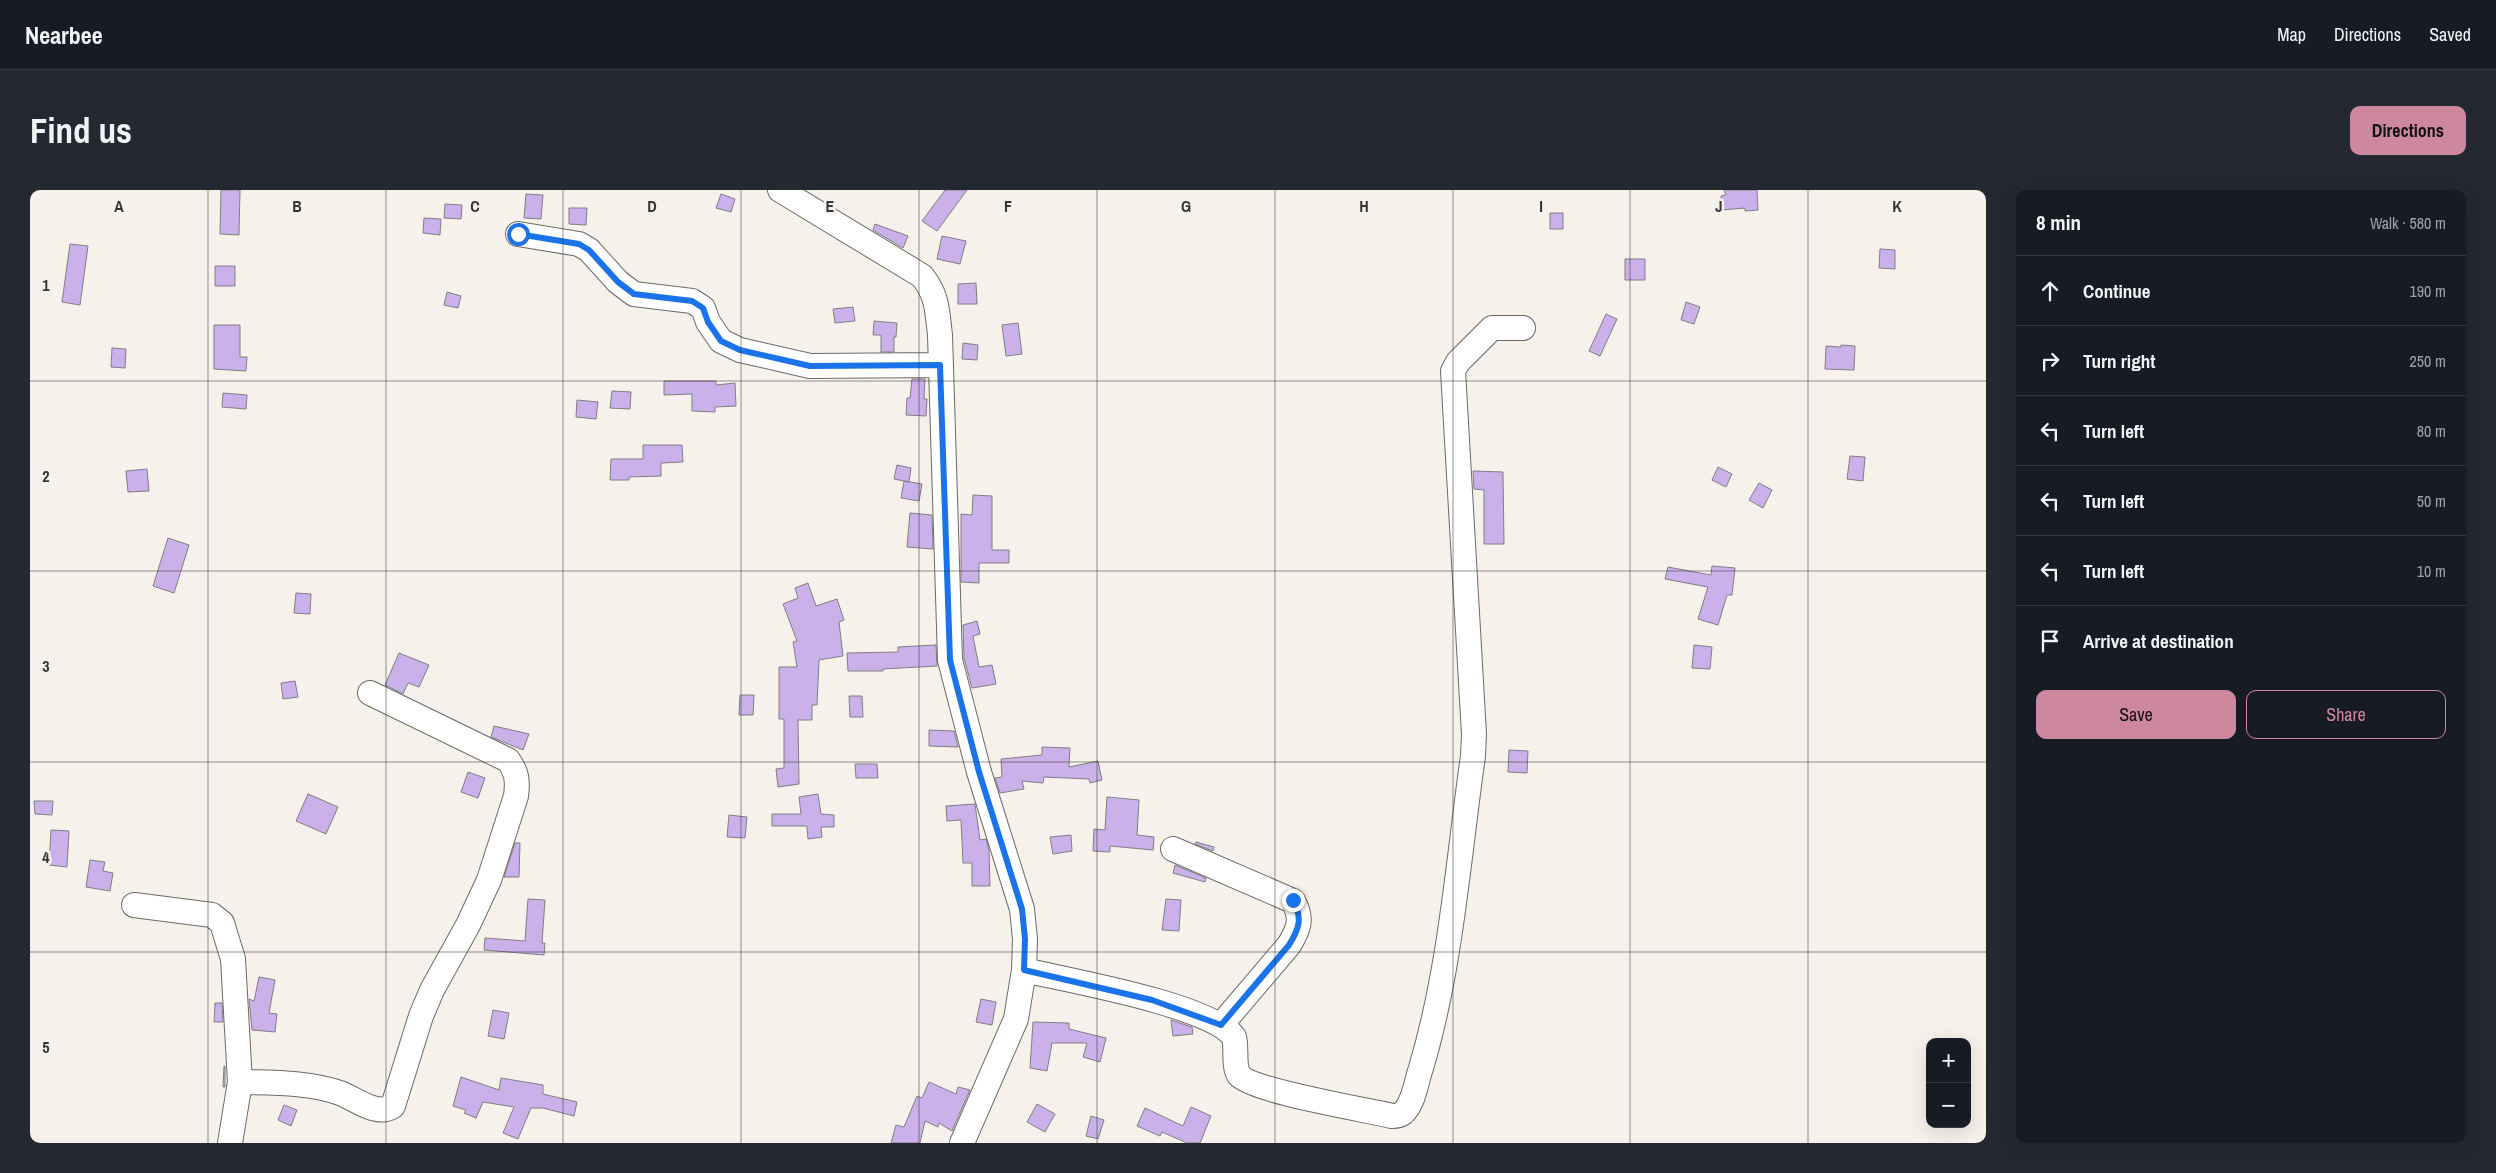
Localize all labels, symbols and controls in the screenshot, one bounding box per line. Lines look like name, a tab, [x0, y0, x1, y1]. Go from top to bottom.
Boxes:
text: Nearbee	[25, 19, 103, 51]
text: Map	[2277, 22, 2306, 47]
text: Directions	[2334, 22, 2401, 47]
text: Saved	[2429, 22, 2471, 47]
button: Directions	[2350, 106, 2466, 155]
text: Find us	[30, 107, 132, 154]
text: A	[114, 195, 124, 217]
text: B	[292, 195, 302, 217]
text: C	[470, 195, 480, 217]
text: D	[647, 195, 657, 217]
text: E	[826, 195, 835, 217]
text: F	[1004, 195, 1012, 217]
text: G	[1181, 195, 1191, 217]
text: H	[1359, 195, 1369, 217]
text: I	[1539, 195, 1543, 217]
text: J	[1715, 195, 1723, 217]
text: K	[1892, 195, 1902, 217]
text: 8 min	[2036, 208, 2081, 237]
text: Walk · 580 m	[2370, 212, 2446, 234]
route start	[507, 223, 530, 246]
text: 1	[42, 274, 50, 296]
icon: ahead	[2036, 277, 2064, 305]
text: Continue	[2083, 278, 2151, 304]
text: 190 m	[2410, 280, 2446, 302]
icon: right	[2036, 347, 2064, 375]
text: Turn right	[2083, 348, 2155, 374]
text: 250 m	[2410, 350, 2446, 372]
icon: left	[2036, 417, 2064, 445]
text: Turn left	[2083, 418, 2144, 444]
text: 80 m	[2417, 420, 2446, 442]
text: 2	[42, 465, 50, 487]
icon: left	[2036, 487, 2064, 515]
text: Turn left	[2083, 488, 2144, 514]
text: 50 m	[2417, 490, 2446, 512]
icon: left	[2036, 557, 2064, 585]
text: Turn left	[2083, 558, 2144, 584]
text: 10 m	[2417, 560, 2446, 582]
icon: arrive	[2036, 627, 2064, 655]
text: Arrive at destination	[2083, 628, 2234, 654]
text: 3	[42, 655, 50, 677]
button: Save	[2036, 690, 2236, 739]
button: Share	[2246, 690, 2446, 739]
text: 4	[42, 846, 50, 868]
route end	[1282, 889, 1305, 912]
text: 5	[42, 1036, 50, 1058]
map controls	[1926, 1038, 1971, 1128]
button: +	[1926, 1038, 1971, 1083]
button: −	[1926, 1083, 1971, 1128]

